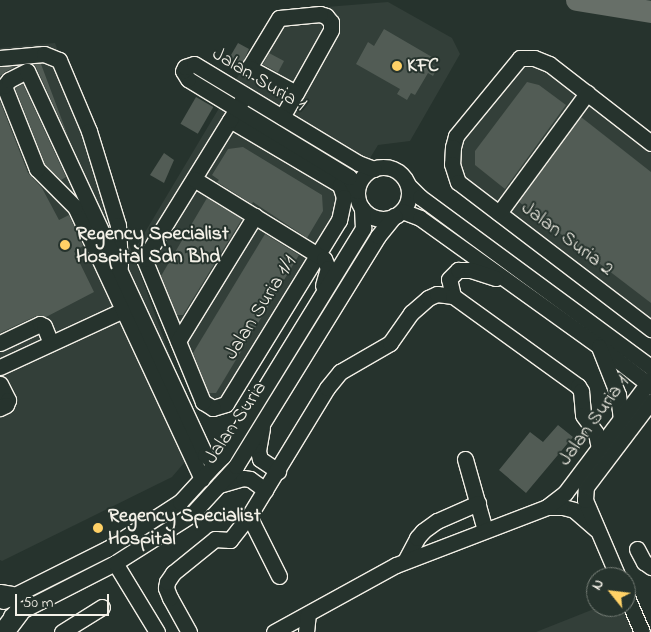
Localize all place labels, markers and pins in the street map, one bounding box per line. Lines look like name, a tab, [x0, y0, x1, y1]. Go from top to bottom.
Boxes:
place label: KFC	[407, 54, 439, 78]
marker: KFC	[391, 60, 403, 72]
place label: Regency Specialist Hospital Sdn Bhd	[76, 222, 229, 269]
marker: Regency Specialist Hospital Sdn Bhd	[58, 238, 72, 252]
place label: Regency Specialist Hospital	[108, 504, 261, 551]
marker: Regency Specialist Hospital	[92, 522, 104, 534]

